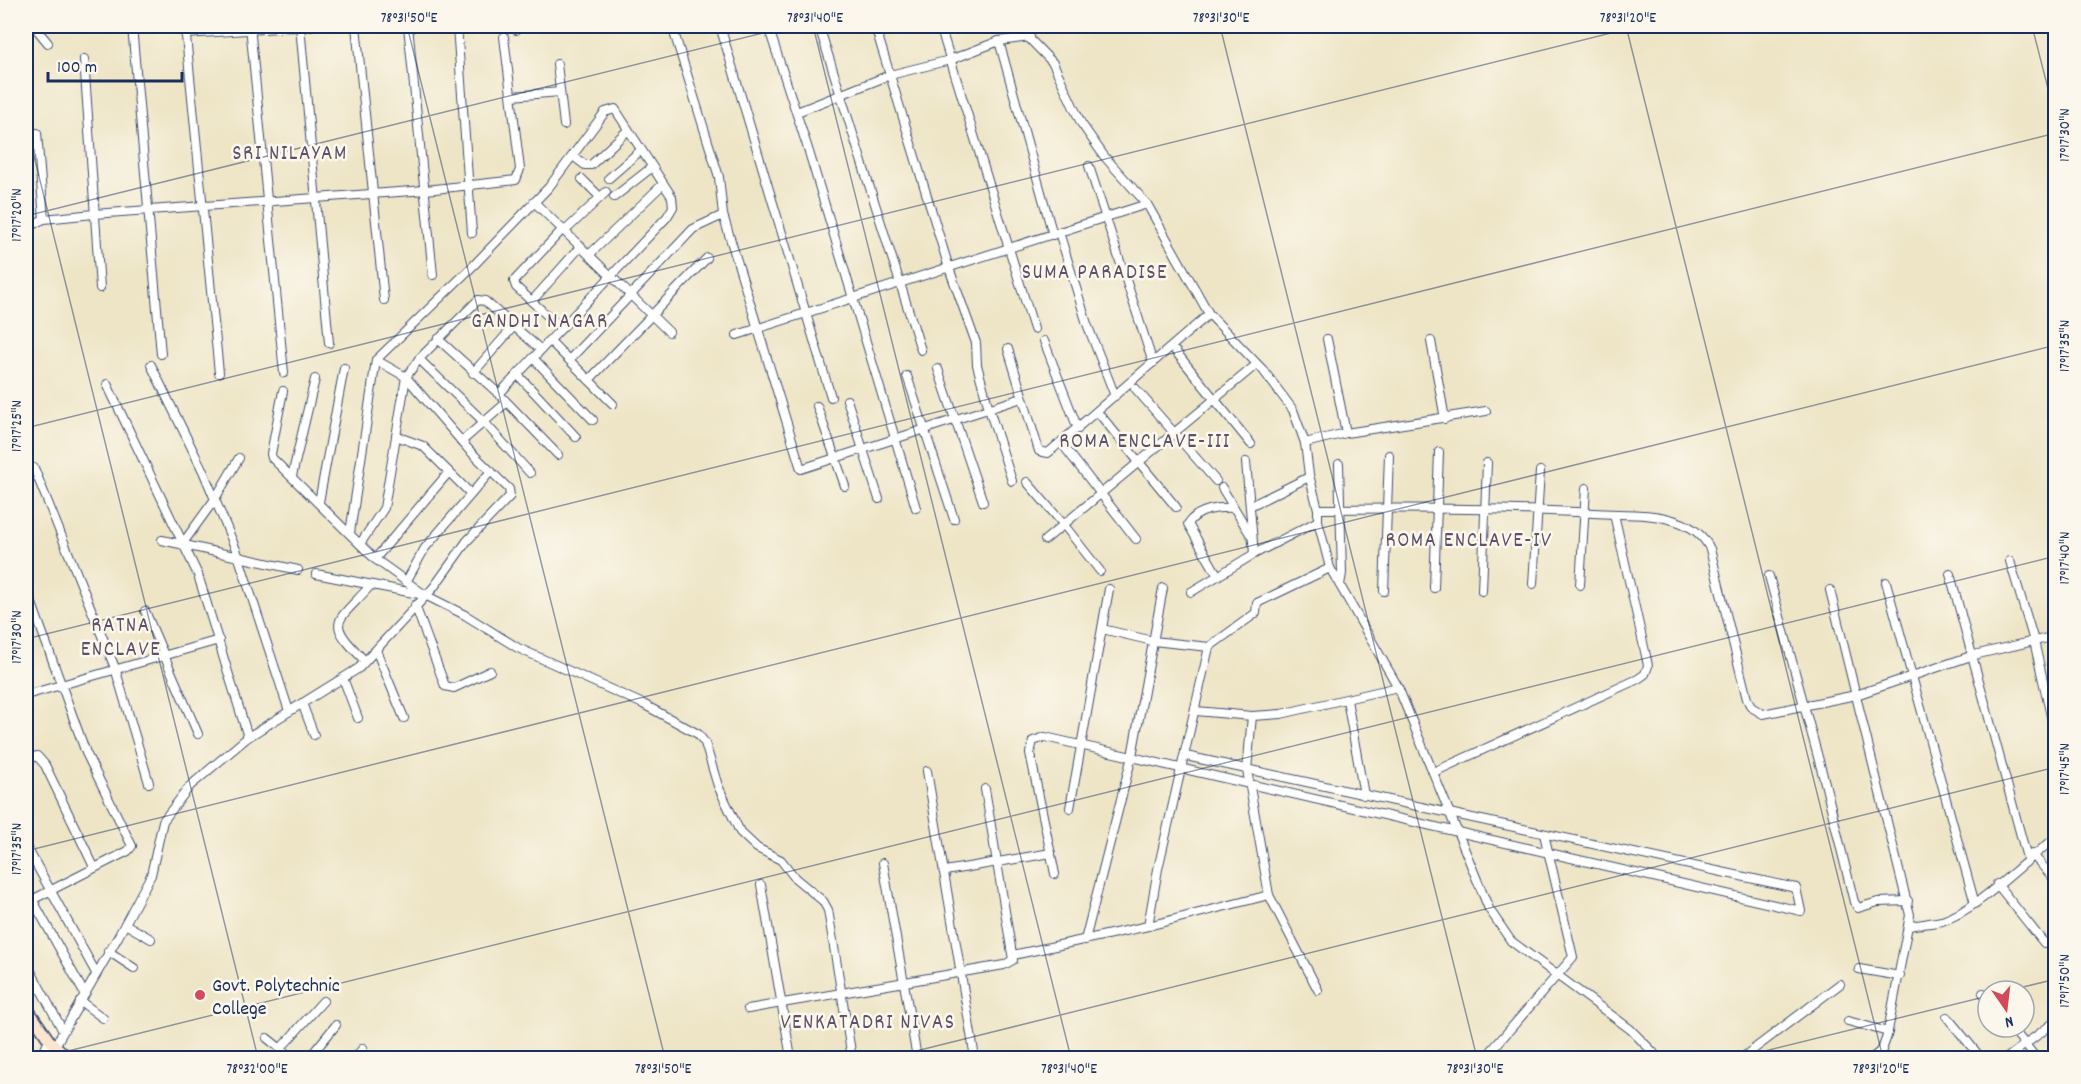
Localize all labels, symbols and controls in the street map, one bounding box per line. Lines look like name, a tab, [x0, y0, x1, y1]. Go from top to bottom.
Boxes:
text: 78°31'50"E	[381, 8, 438, 30]
text: 78°31'40"E	[787, 8, 843, 30]
text: 78°31'30"E	[1193, 8, 1249, 30]
text: 78°31'20"E	[1600, 8, 1656, 30]
scale bar	[48, 45, 182, 83]
text: 100 m	[57, 56, 97, 81]
text: 17°17'30"N	[2055, 108, 2077, 162]
district label: SRI NILAYAM	[232, 140, 348, 170]
text: 17°17'20"N	[7, 188, 29, 242]
district label: SUMA PARADISE	[1022, 259, 1168, 289]
district label: GANDHI NAGAR	[471, 308, 609, 338]
text: 17°17'35"N	[2055, 320, 2077, 372]
text: 17°17'25"N	[7, 400, 29, 452]
district label: ROMA ENCLAVE-III	[1059, 428, 1231, 458]
district label: ROMA ENCLAVE-IV	[1385, 527, 1553, 557]
text: 17°17'40"N	[2055, 532, 2077, 584]
text: 17°17'30"N	[7, 610, 29, 664]
district label: RATNA ENCLAVE	[81, 612, 161, 666]
text: 17°17'45"N	[2055, 743, 2077, 795]
text: 17°17'35"N	[7, 823, 29, 875]
text: 17°17'50"N	[2055, 954, 2077, 1008]
place label: Govt. Polytechnic College	[212, 973, 340, 1024]
north arrow	[1976, 979, 2036, 1039]
marker: Govt. Polytechnic College	[193, 988, 207, 1002]
district label: VENKATADRI NIVAS	[780, 1009, 956, 1039]
text: N	[2002, 1009, 2016, 1033]
text: 78°32'00"E	[226, 1059, 288, 1081]
text: 78°31'50"E	[635, 1059, 692, 1081]
text: 78°31'40"E	[1041, 1059, 1097, 1081]
text: 78°31'30"E	[1447, 1059, 1503, 1081]
text: 78°31'20"E	[1853, 1059, 1909, 1081]

